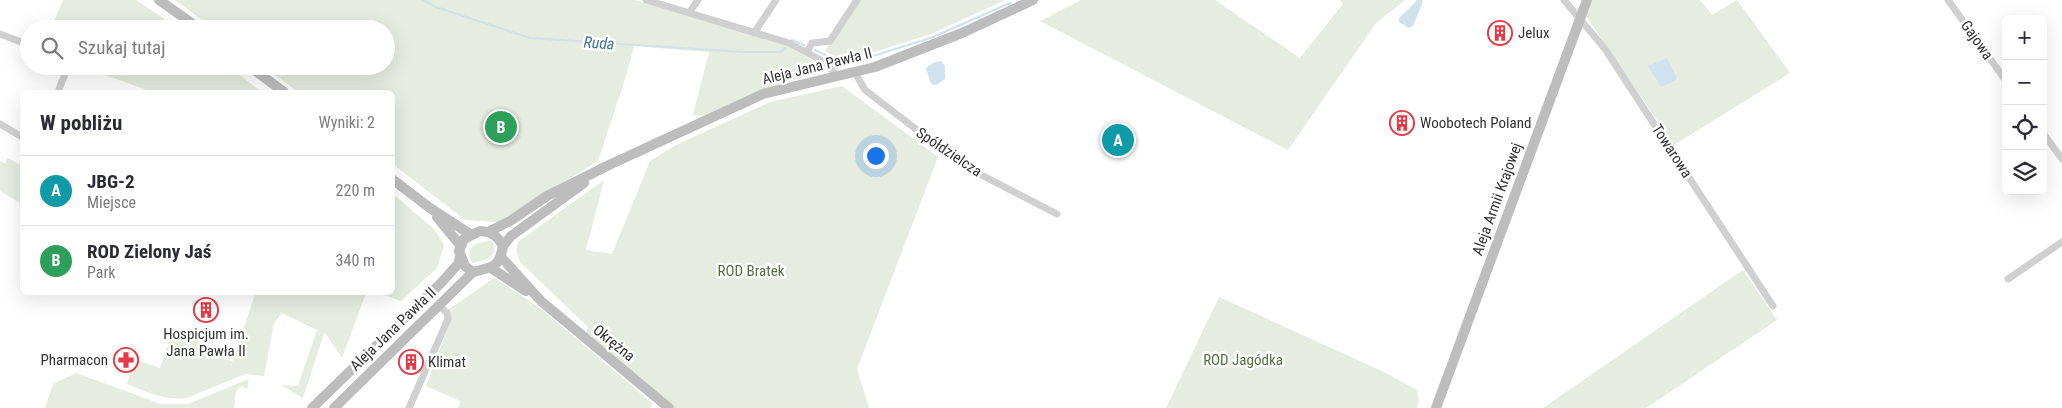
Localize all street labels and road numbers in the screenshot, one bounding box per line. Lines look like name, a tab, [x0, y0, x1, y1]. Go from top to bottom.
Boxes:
street label: Gajowa	[1957, 17, 1997, 63]
street label: Aleja Jana Pawła II	[760, 44, 874, 88]
street label: Towarowa	[1648, 121, 1696, 181]
street label: Spółdzielcza	[913, 124, 985, 180]
street label: Aleja Armii Krajowej	[1468, 140, 1526, 258]
street label: Aleja Jana Pawła II	[346, 283, 440, 375]
street label: Okrężna	[590, 321, 638, 365]

